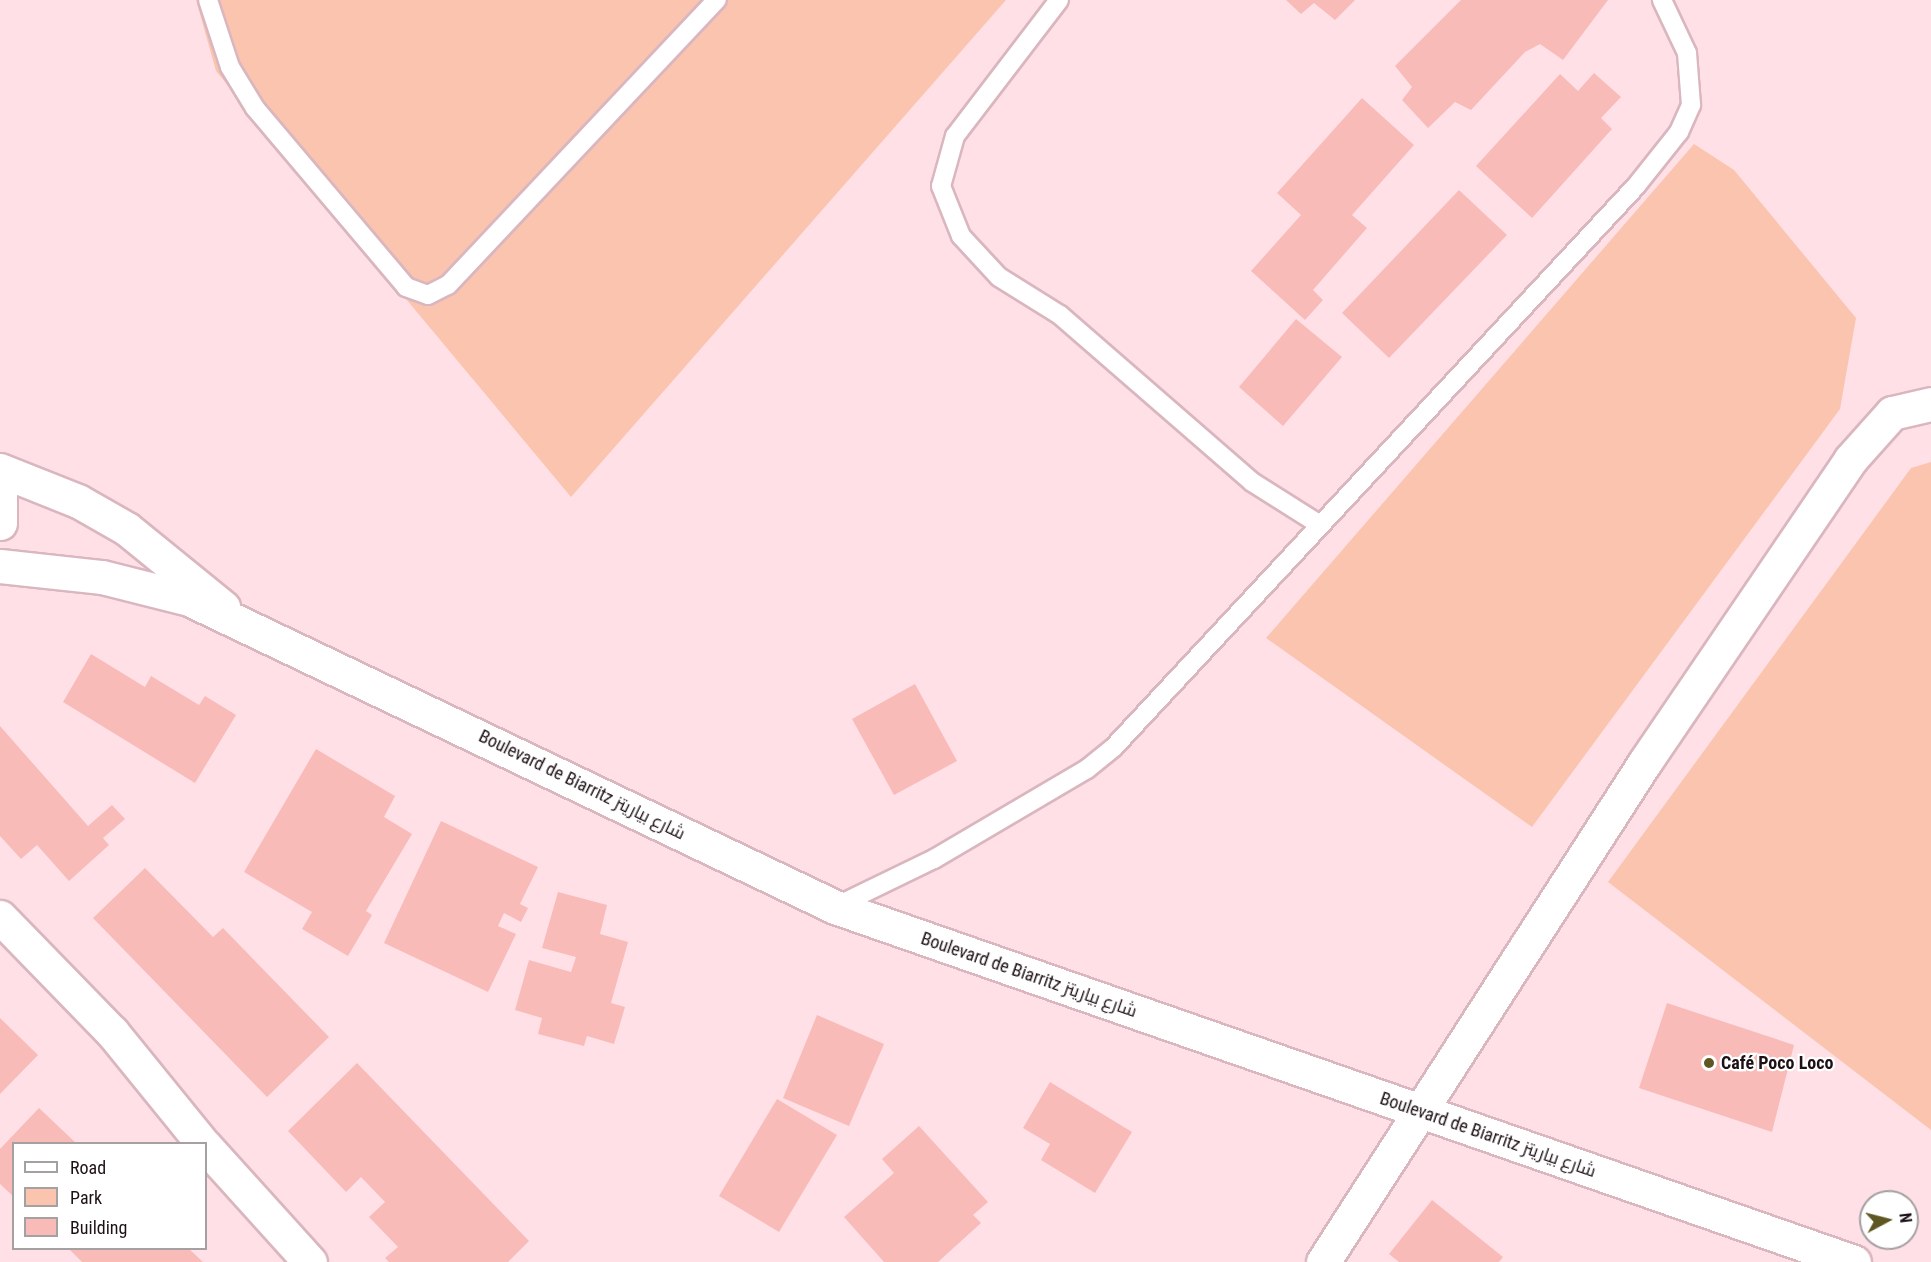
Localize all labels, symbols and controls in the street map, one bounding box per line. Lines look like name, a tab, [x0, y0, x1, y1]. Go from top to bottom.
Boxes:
street label: Boulevard de Biarritz شارع بياريتز	[475, 725, 689, 845]
street label: Boulevard de Biarritz شارع بياريتز	[918, 928, 1140, 1022]
place label: Café Poco Loco	[1721, 1052, 1833, 1074]
marker: Café Poco Loco	[1702, 1056, 1716, 1070]
street label: Boulevard de Biarritz شارع بياريتز	[1377, 1088, 1599, 1182]
legend	[12, 1142, 207, 1250]
text: Road	[70, 1157, 106, 1178]
text: Park	[70, 1187, 102, 1208]
north arrow	[1859, 1190, 1919, 1250]
text: N	[1895, 1212, 1915, 1224]
text: Building	[70, 1217, 127, 1238]

